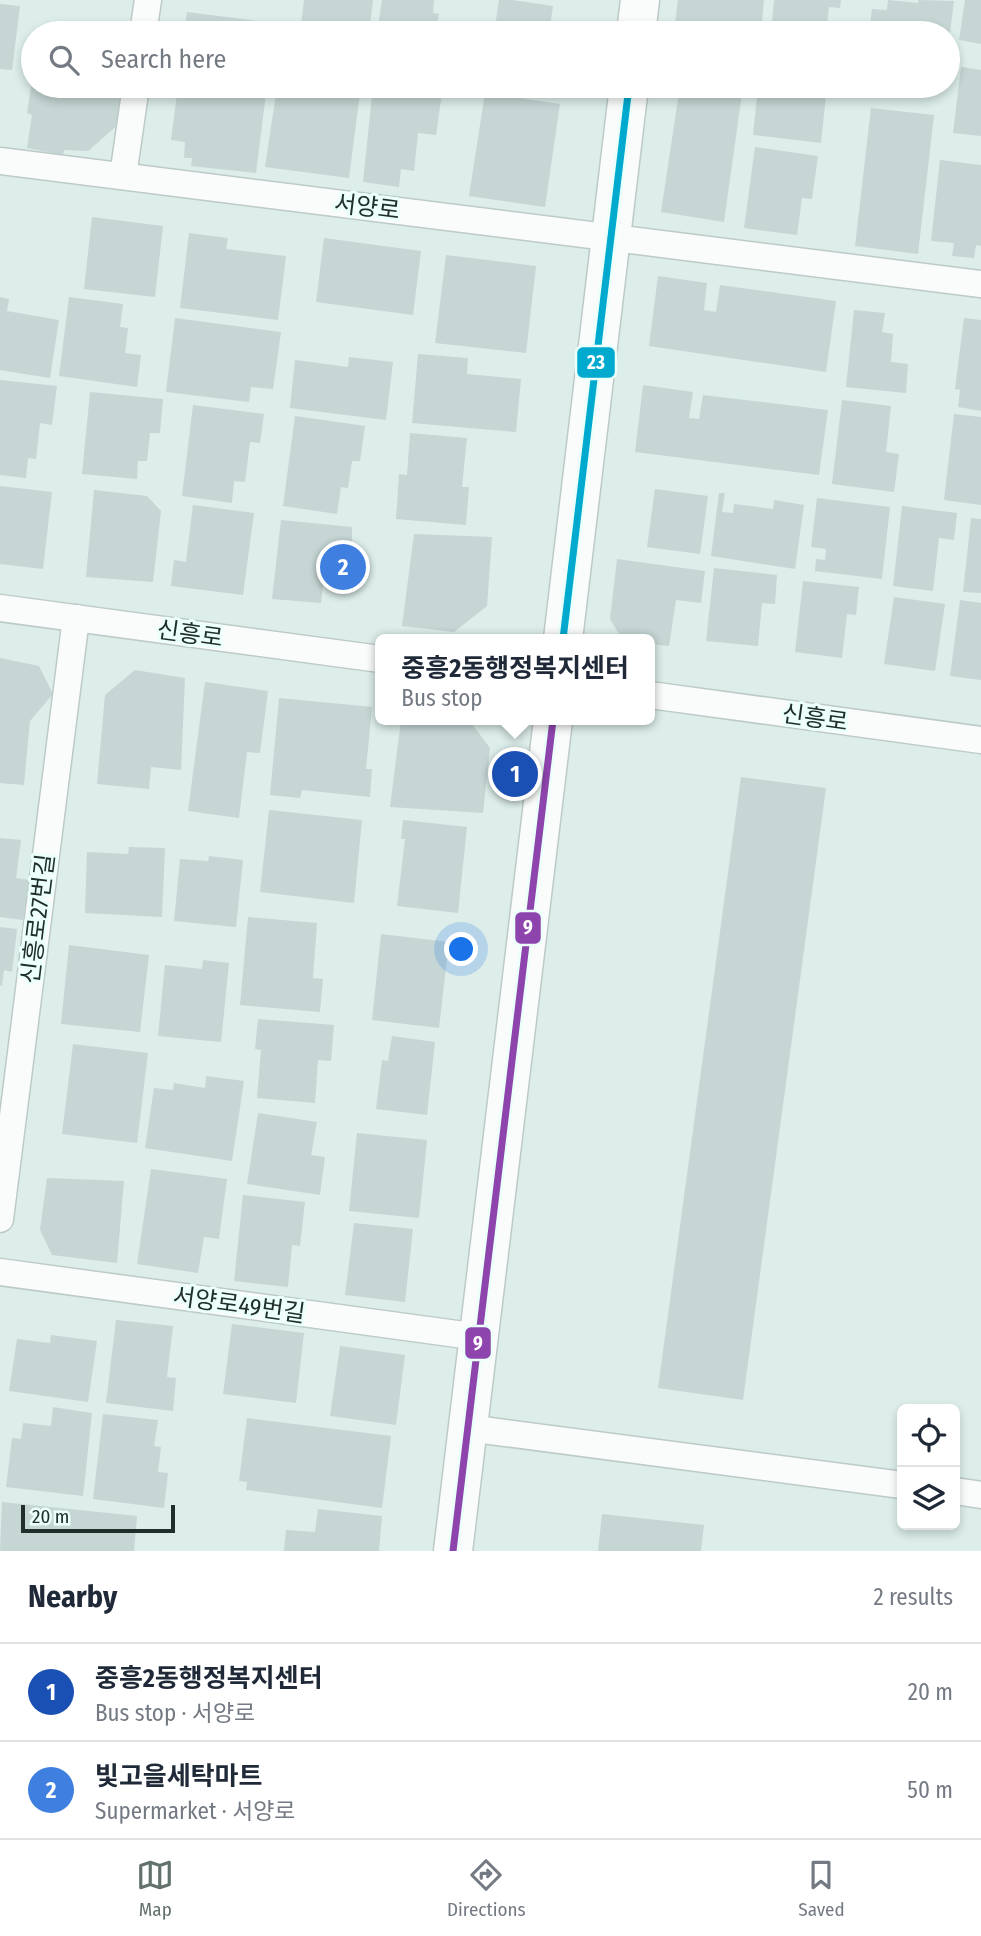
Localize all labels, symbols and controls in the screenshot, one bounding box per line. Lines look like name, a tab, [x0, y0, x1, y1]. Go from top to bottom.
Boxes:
search box	[21, 21, 960, 98]
icon: search	[45, 41, 83, 79]
text: Search here	[101, 44, 226, 75]
street label: 서양로	[332, 189, 402, 225]
line badge: 23	[576, 346, 616, 379]
text: 23	[586, 351, 605, 374]
pin: 2	[320, 541, 366, 593]
street label: 신흥로	[155, 616, 225, 652]
popup	[375, 634, 655, 725]
text: 중흥2동행정복지센터	[401, 653, 629, 684]
text: Bus stop	[401, 684, 483, 712]
street label: 신흥로	[780, 700, 850, 736]
pin: 1	[492, 748, 538, 800]
street label: 신흥로27번길	[16, 853, 60, 985]
line badge: 9	[514, 911, 542, 945]
text: 9	[523, 916, 533, 939]
your location	[444, 932, 478, 966]
street label: 서양로49번길	[171, 1282, 307, 1328]
line badge: 9	[464, 1326, 492, 1360]
text: 9	[473, 1332, 483, 1355]
map controls	[897, 1404, 960, 1530]
button: locate	[897, 1404, 960, 1467]
button: layers	[897, 1467, 960, 1530]
scale bar	[21, 1502, 175, 1534]
text: 20 m	[32, 1505, 69, 1528]
text: Nearby	[28, 1579, 117, 1615]
text: 2 results	[873, 1583, 953, 1611]
text: 중흥2동행정복지센터	[95, 1663, 322, 1694]
text: 1	[46, 1678, 56, 1706]
text: 20 m	[908, 1678, 953, 1706]
text: Bus stop · 서양로	[95, 1699, 255, 1727]
text: 빛고을세탁마트	[95, 1761, 262, 1792]
text: 2	[46, 1776, 56, 1804]
text: 50 m	[907, 1776, 953, 1804]
text: Supermarket · 서양로	[95, 1797, 296, 1825]
tab: Map	[136, 1856, 174, 1921]
tab: Directions	[447, 1856, 526, 1921]
tab: Saved	[798, 1856, 845, 1921]

